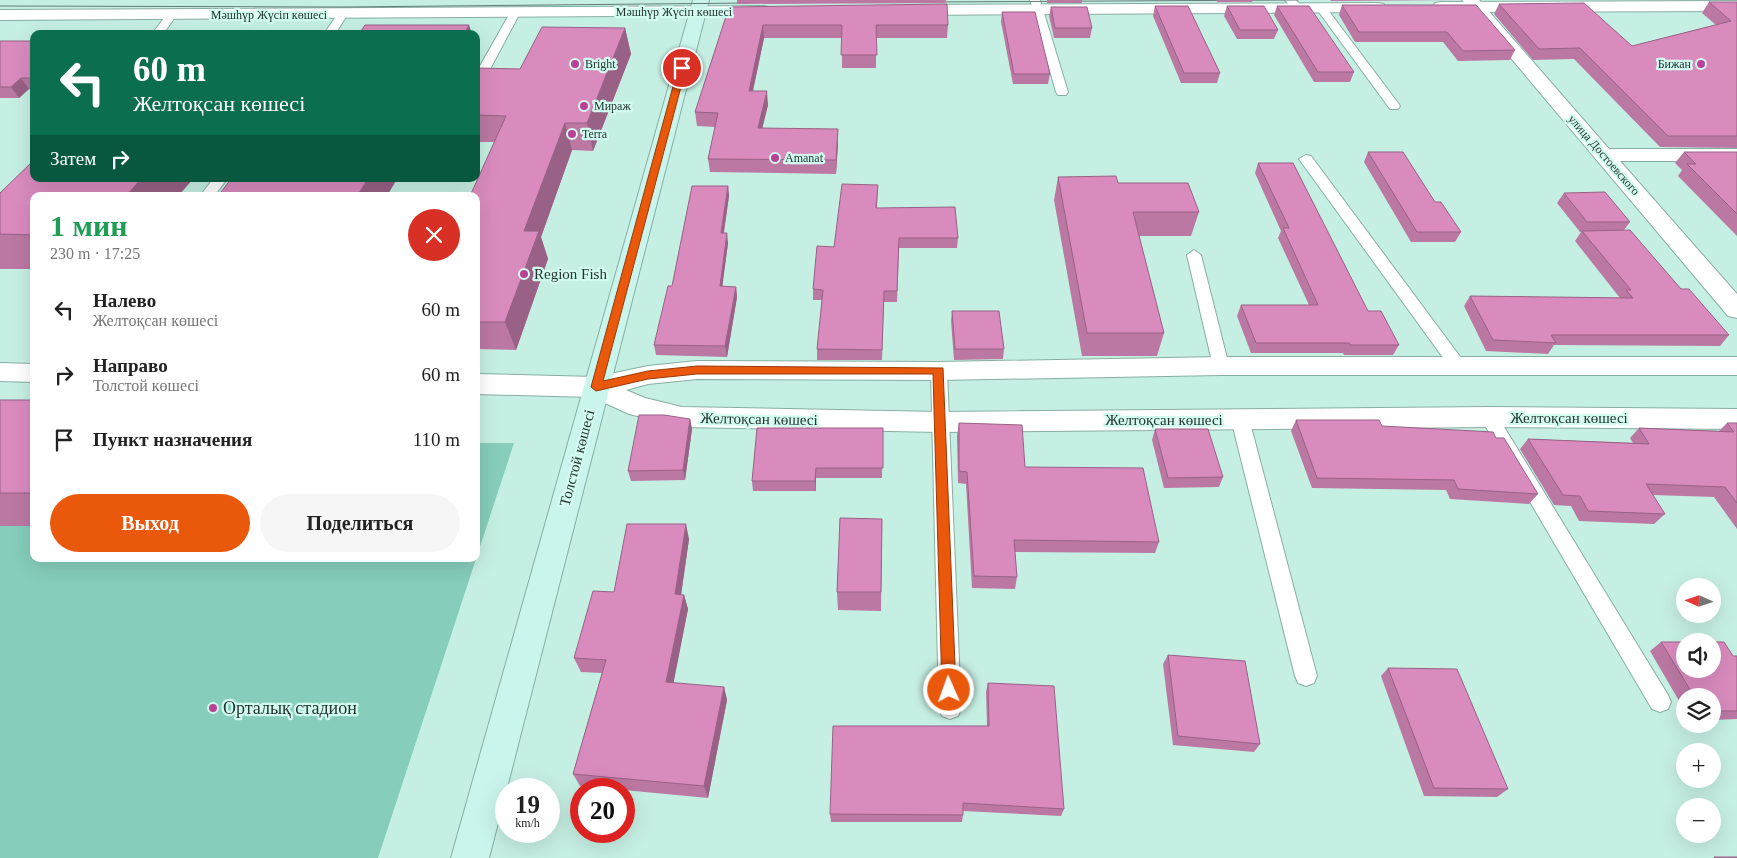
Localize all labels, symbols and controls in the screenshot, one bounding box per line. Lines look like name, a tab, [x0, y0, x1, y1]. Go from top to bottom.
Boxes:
street label: Мәшһүр Жүсіп көшесі	[616, 5, 733, 19]
street label: Мәшһүр Жүсіп көшесі	[211, 8, 328, 22]
pin	[661, 47, 703, 89]
icon: left	[50, 50, 115, 115]
text: 60 m	[133, 50, 206, 89]
icon: arrive	[668, 54, 696, 82]
place label: Bright	[585, 57, 616, 71]
place label: Бижан	[1658, 57, 1692, 71]
marker: Bright	[569, 58, 581, 70]
marker: Бижан	[1695, 58, 1707, 70]
text: Желтоқсан көшесі	[133, 91, 305, 116]
place label: Мираж	[594, 99, 631, 113]
marker: Мираж	[578, 100, 590, 112]
street label: улица Достоевского	[1565, 112, 1643, 198]
place label: Terra	[582, 127, 608, 141]
marker: Terra	[566, 128, 578, 140]
icon: right	[106, 145, 134, 173]
text: Затем	[50, 148, 96, 169]
place label: Amanat	[785, 151, 824, 165]
marker: Amanat	[769, 152, 781, 164]
text: 1 мин	[50, 209, 128, 242]
button: close	[408, 209, 460, 261]
text: 230 m · 17:25	[50, 245, 140, 262]
place label: Region Fish	[534, 266, 607, 282]
marker: Region Fish	[518, 268, 530, 280]
text: Налево	[93, 290, 156, 311]
icon: left	[50, 296, 78, 324]
text: 60 m	[421, 299, 460, 320]
text: Желтоқсан көшесі	[93, 312, 218, 329]
text: Направо	[93, 355, 168, 376]
icon: right	[50, 361, 78, 389]
text: 60 m	[421, 364, 460, 385]
text: Толстой көшесі	[93, 377, 199, 394]
street label: Толстой көшесі	[556, 408, 598, 508]
street label: Желтоқсан көшесі	[700, 410, 818, 428]
street label: Желтоқсан көшесі	[1510, 410, 1628, 426]
street label: Желтоқсан көшесі	[1105, 412, 1223, 428]
icon: arrive	[50, 426, 78, 454]
text: Пункт назначения	[93, 429, 252, 450]
text: 110 m	[413, 429, 460, 450]
button: Выход	[50, 494, 250, 552]
button: Поделиться	[260, 494, 460, 552]
north arrow	[1676, 578, 1721, 622]
map controls	[1676, 578, 1721, 843]
button: sound	[1676, 633, 1721, 678]
position arrow	[922, 663, 974, 715]
button: layers	[1676, 688, 1721, 733]
place label: Орталық стадион	[223, 698, 357, 718]
marker: Орталық стадион	[207, 702, 219, 714]
button: +	[1676, 743, 1721, 788]
speed limit sign: 20	[570, 778, 635, 843]
text: 19	[515, 791, 540, 818]
button: −	[1676, 798, 1721, 843]
text: km/h	[515, 816, 540, 830]

